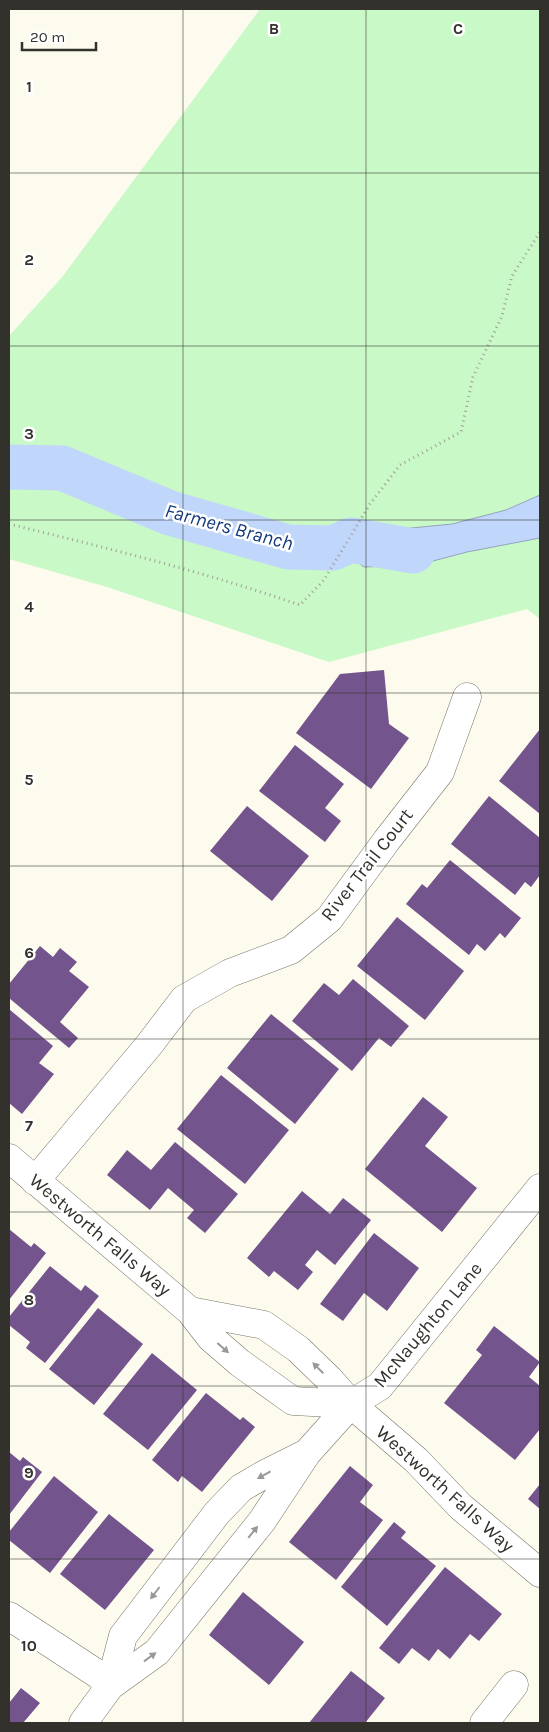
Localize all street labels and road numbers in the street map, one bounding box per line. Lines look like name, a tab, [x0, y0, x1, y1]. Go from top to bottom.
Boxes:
street label: River Trail Court	[316, 804, 418, 926]
street label: Westworth Falls Way	[25, 1169, 175, 1301]
street label: McNaughton Lane	[369, 1258, 487, 1392]
street label: Westworth Falls Way	[371, 1421, 519, 1557]

